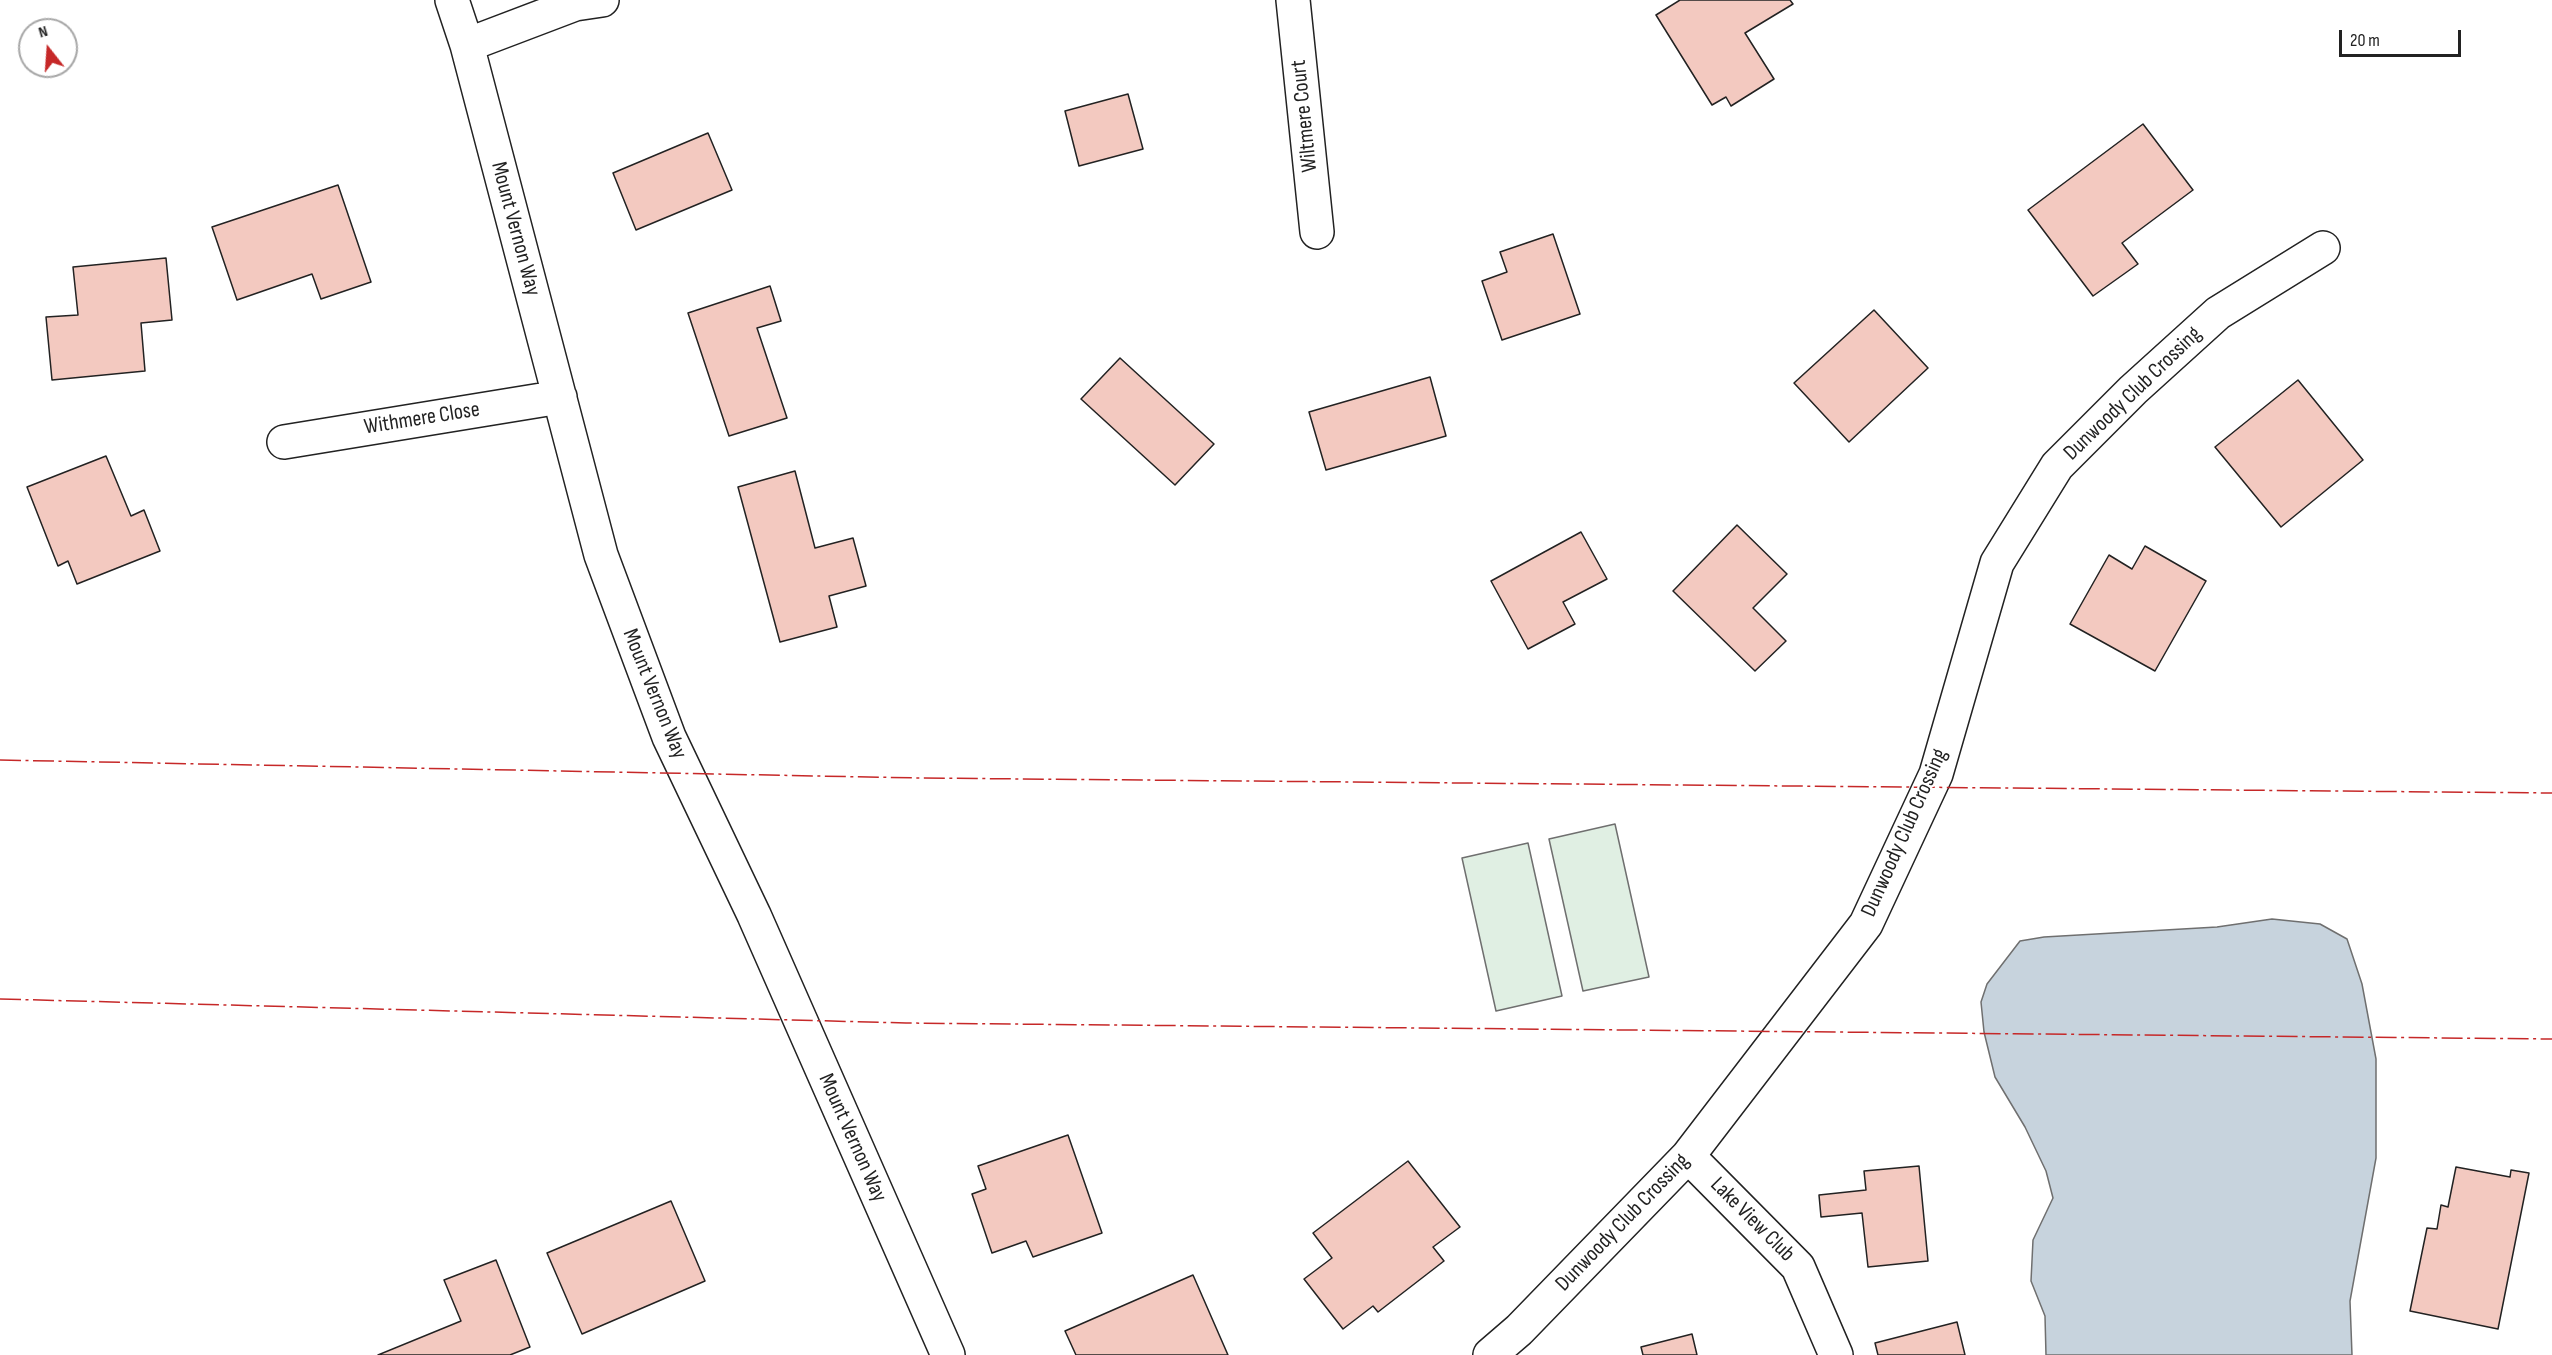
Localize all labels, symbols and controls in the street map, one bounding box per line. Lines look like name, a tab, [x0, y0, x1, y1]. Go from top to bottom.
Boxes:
north arrow	[18, 18, 78, 78]
scale bar	[2342, 18, 2464, 56]
text: N	[36, 22, 50, 43]
text: 20 m	[2350, 30, 2380, 51]
street label: Wiltmere Court	[1286, 59, 1324, 173]
street label: Mount Vernon Way	[484, 159, 546, 299]
street label: Dunwoody Club Crossing	[2059, 322, 2207, 466]
street label: Withmere Close	[362, 397, 482, 441]
street label: Mount Vernon Way	[616, 625, 692, 763]
street label: Dunwoody Club Crossing	[1856, 745, 1954, 921]
street label: Mount Vernon Way	[812, 1070, 892, 1206]
street label: Dunwoody Club Crossing	[1551, 1149, 1695, 1297]
street label: Lake View Club	[1704, 1172, 1800, 1268]

